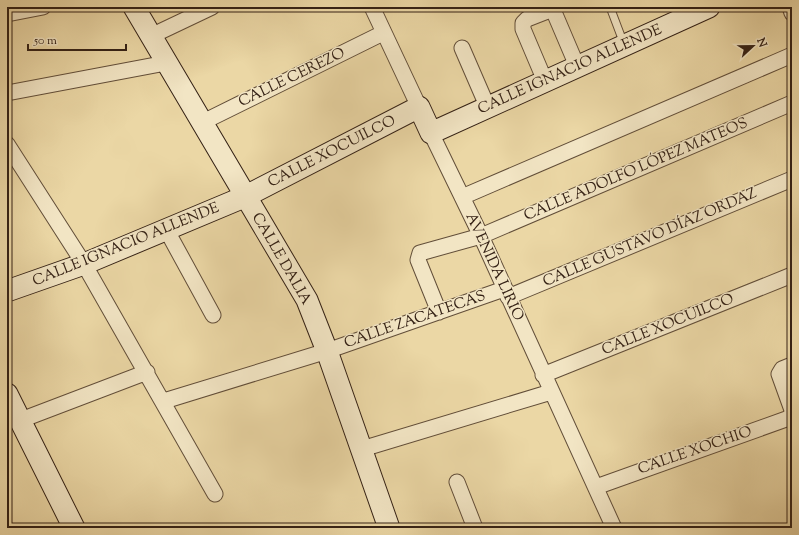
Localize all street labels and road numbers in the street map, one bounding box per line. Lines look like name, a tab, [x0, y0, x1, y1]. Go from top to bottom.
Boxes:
street label: CALLE IGNACIO ALLENDE	[475, 20, 665, 120]
street label: CALLE CEREZO	[235, 43, 349, 113]
street label: CALLE XOCUILCO	[265, 111, 400, 193]
street label: CALLE ADOLFO LÓPEZ MATEOS	[520, 111, 751, 227]
street label: CALLE GUSTAVO DÍAZ ORDAZ	[539, 182, 761, 293]
street label: CALLE IGNACIO ALLENDE	[30, 198, 222, 292]
street label: CALLE DALIA	[246, 209, 316, 309]
street label: AVENIDA LIRIO	[460, 210, 528, 325]
street label: CALLE ZACATECAS	[342, 286, 488, 354]
street label: CALLE XOCUILCO	[599, 289, 737, 361]
street label: CALLE XOCHIO	[635, 422, 755, 480]

